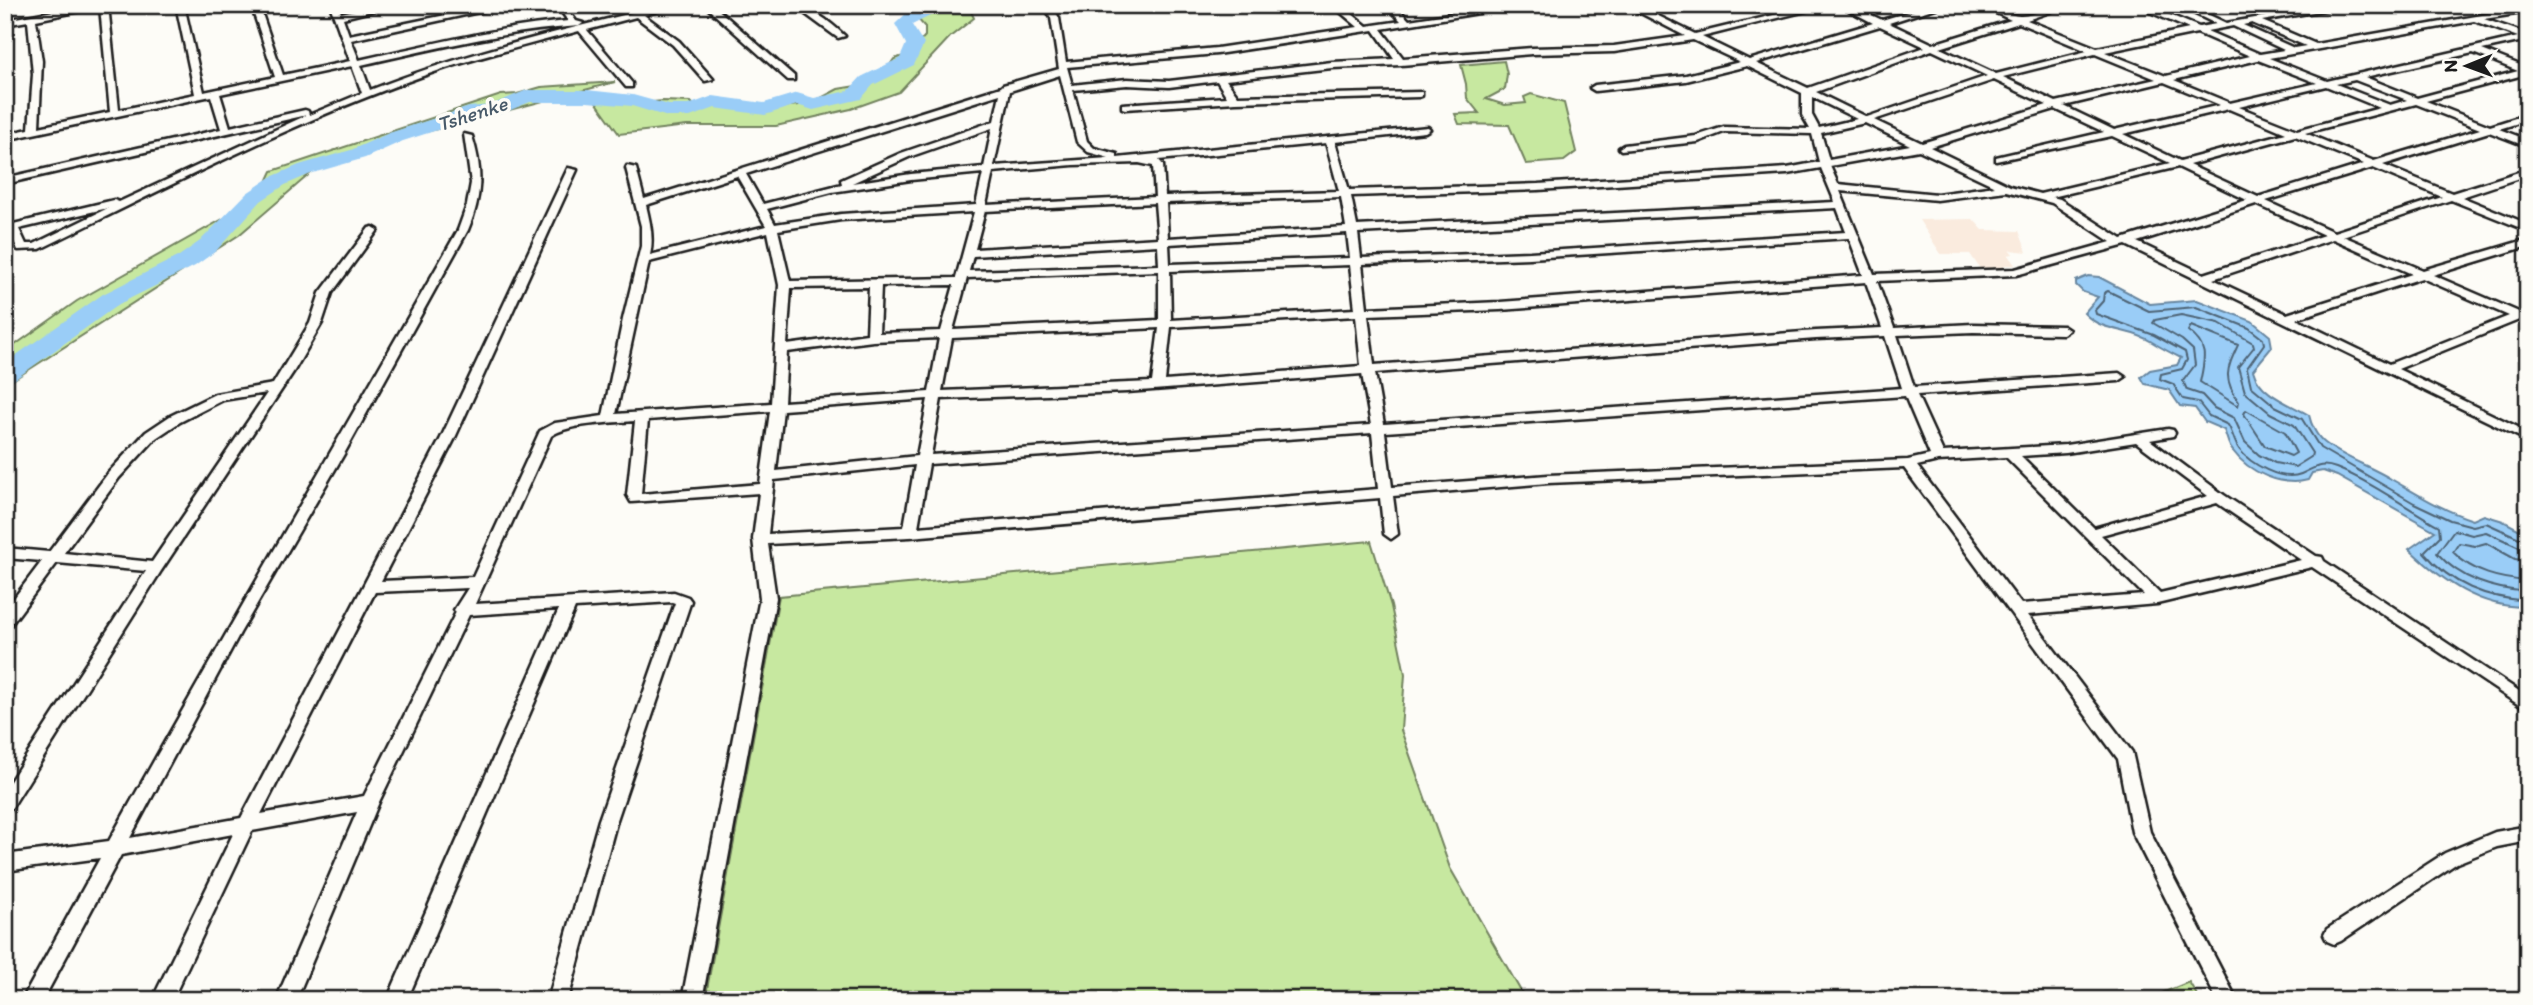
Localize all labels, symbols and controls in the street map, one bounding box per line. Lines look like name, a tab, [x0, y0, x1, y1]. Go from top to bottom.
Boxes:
north arrow	[2432, 32, 2502, 102]
text: N	[2439, 60, 2462, 73]
water label: Tshenke	[433, 90, 511, 137]

